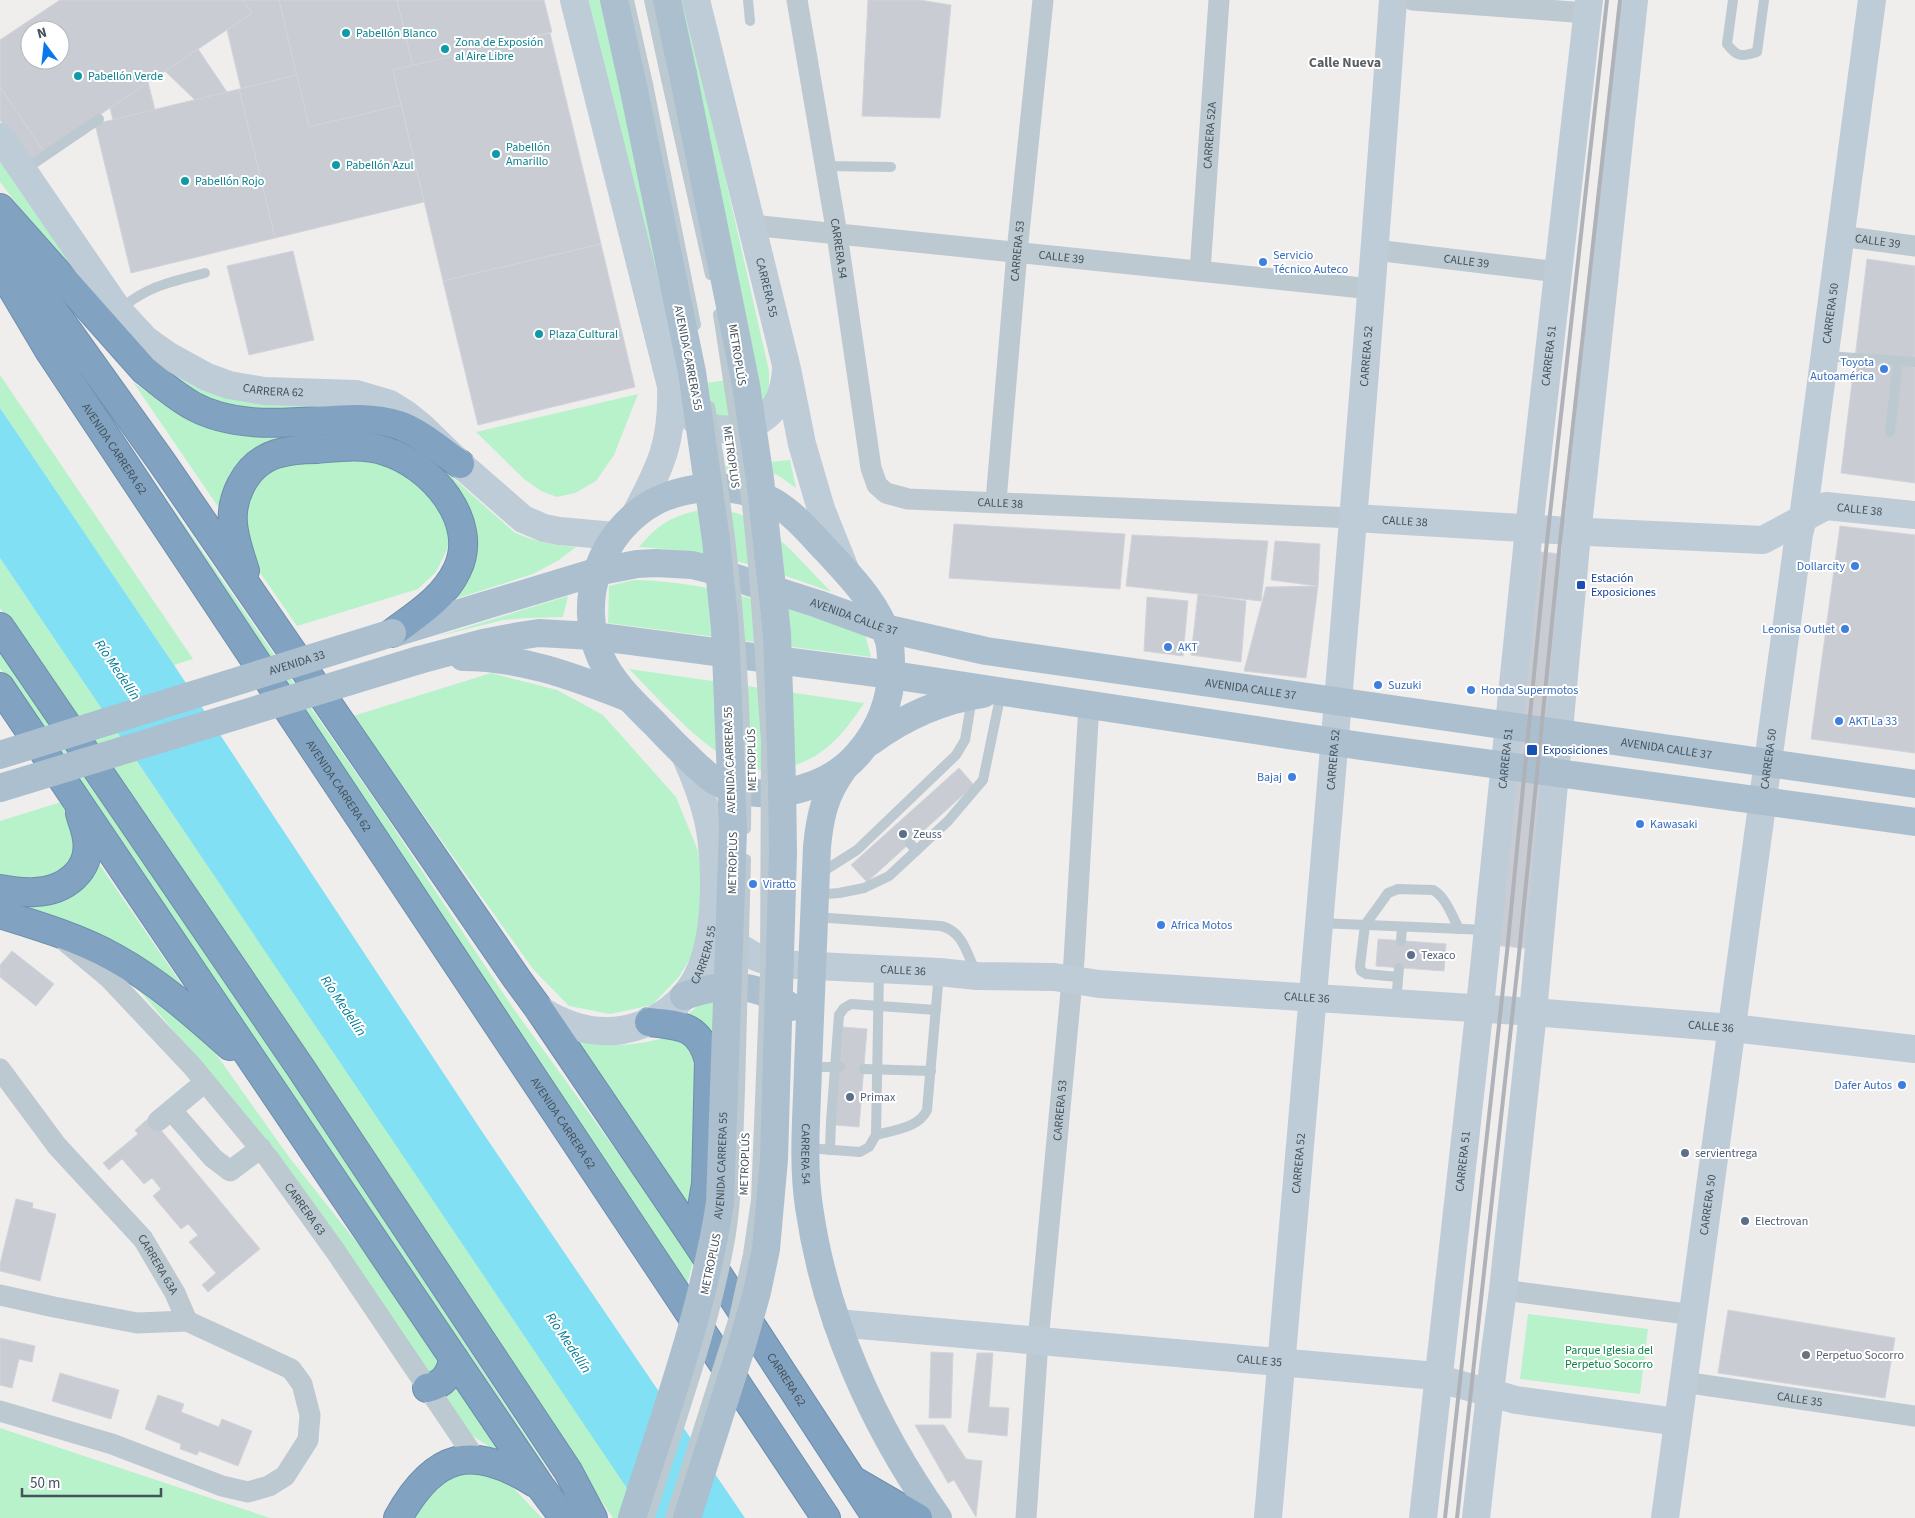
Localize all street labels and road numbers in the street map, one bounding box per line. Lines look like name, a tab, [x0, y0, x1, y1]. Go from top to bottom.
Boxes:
street label: CARRERA 52A	[1199, 101, 1220, 170]
street label: CARRERA 54	[826, 217, 852, 280]
street label: CARRERA 53	[1006, 220, 1029, 282]
street label: CALLE 39	[1854, 230, 1901, 252]
street label: CALLE 39	[1038, 246, 1085, 268]
street label: CALLE 39	[1443, 250, 1490, 272]
street label: CARRERA 55	[751, 256, 782, 319]
street label: CARRERA 50	[1818, 282, 1843, 345]
street label: AVENIDA CARRERA 55	[669, 304, 707, 412]
street label: METROPLÚS	[724, 323, 750, 387]
street label: CARRERA 51	[1537, 324, 1561, 387]
street label: CARRERA 52	[1355, 325, 1377, 387]
street label: CARRERA 62	[242, 379, 304, 401]
street label: AVENIDA CARRERA 62	[78, 400, 151, 498]
street label: METROPLUS	[718, 425, 744, 489]
street label: CALLE 38	[977, 493, 1023, 512]
street label: CALLE 38	[1836, 499, 1883, 520]
street label: CALLE 38	[1382, 511, 1428, 531]
street label: AVENIDA CALLE 37	[808, 594, 899, 639]
street label: AVENIDA 33	[267, 646, 327, 679]
street label: AVENIDA CALLE 37	[1204, 674, 1297, 704]
street label: AVENIDA CARRERA 55	[720, 706, 740, 814]
street label: CARRERA 51	[1494, 727, 1517, 790]
street label: CARRERA 50	[1756, 728, 1781, 790]
street label: METROPLÚS	[743, 729, 761, 791]
street label: CARRERA 52	[1322, 729, 1344, 791]
street label: AVENIDA CALLE 37	[1620, 734, 1713, 763]
street label: AVENIDA CARRERA 62	[302, 737, 376, 835]
street label: METROPLUS	[724, 832, 742, 894]
street label: CARRERA 55	[686, 924, 720, 988]
street label: CALLE 36	[880, 961, 926, 980]
street label: CALLE 36	[1284, 987, 1330, 1007]
street label: CALLE 36	[1687, 1016, 1734, 1037]
street label: AVENIDA CARRERA 62	[526, 1074, 600, 1172]
street label: CARRERA 53	[1048, 1079, 1071, 1142]
street label: AVENIDA CARRERA 55	[709, 1112, 732, 1220]
street label: CARRERA 54	[797, 1123, 815, 1185]
street label: CARRERA 51	[1451, 1130, 1474, 1192]
street label: METROPLÚS	[735, 1132, 755, 1196]
street label: CARRERA 52	[1287, 1132, 1310, 1194]
street label: CARRERA 50	[1695, 1173, 1720, 1236]
street label: CARRERA 63	[280, 1179, 330, 1239]
street label: CARRERA 63A	[134, 1230, 183, 1298]
street label: METROPLUS	[696, 1232, 726, 1296]
street label: CARRERA 62	[763, 1349, 810, 1410]
street label: CALLE 35	[1236, 1350, 1283, 1371]
street label: CALLE 35	[1776, 1387, 1824, 1411]

